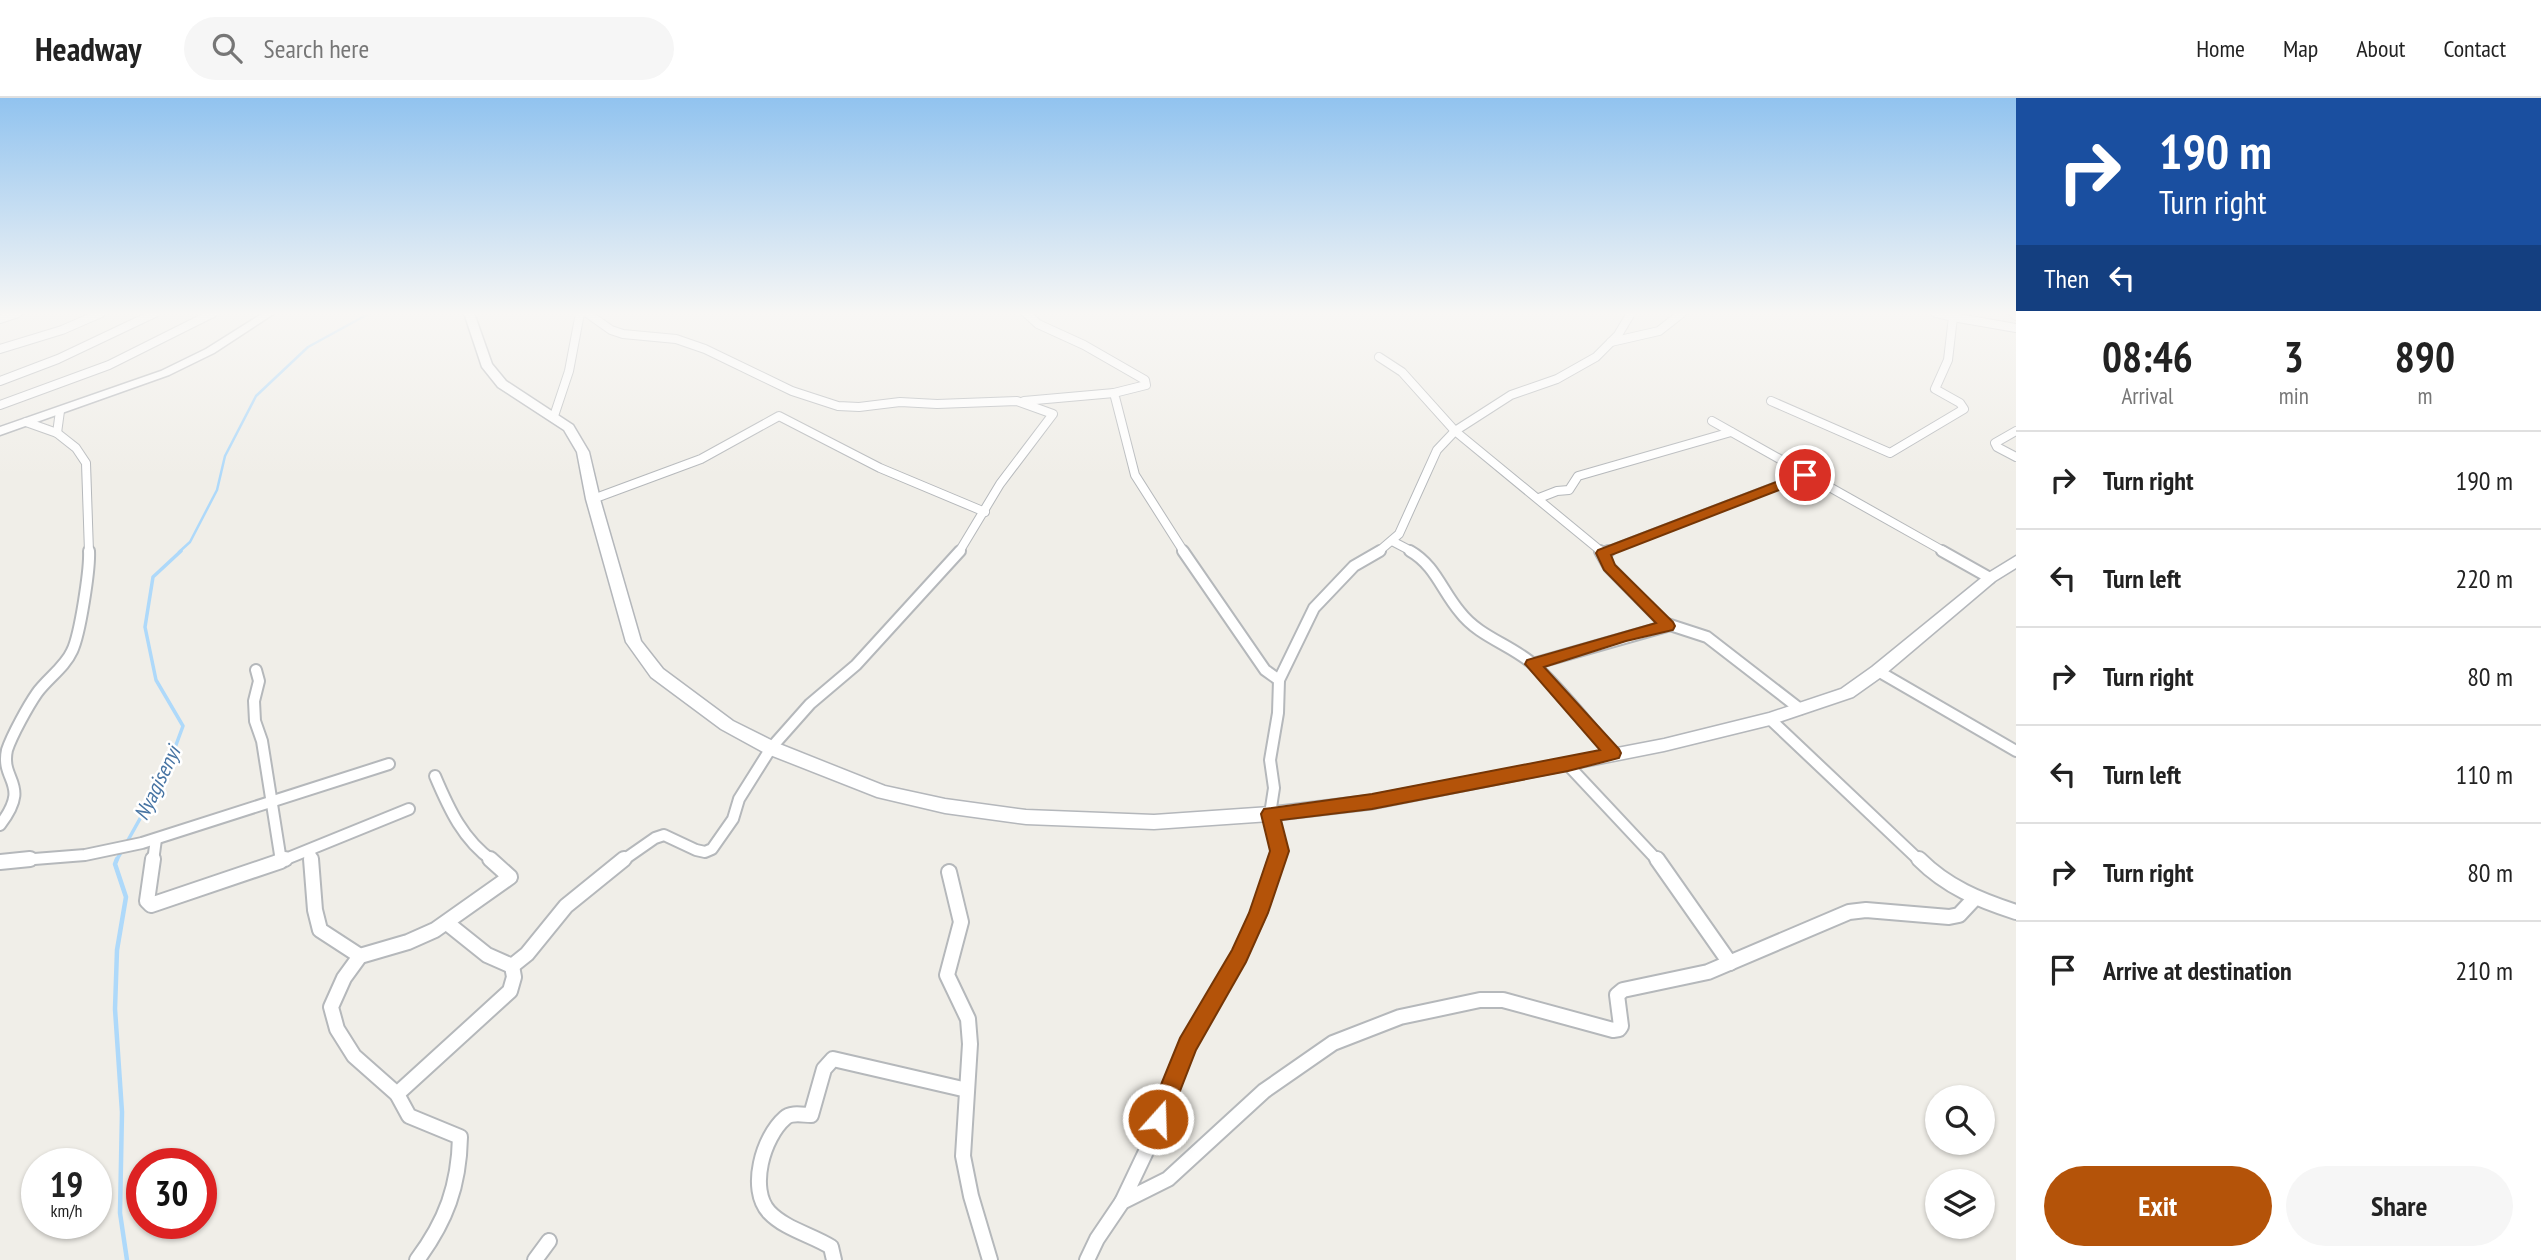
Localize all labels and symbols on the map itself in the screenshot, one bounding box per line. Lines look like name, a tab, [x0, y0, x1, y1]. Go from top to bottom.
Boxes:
pin	[1775, 445, 1835, 505]
water label: Nyagisenyi	[128, 740, 187, 824]
position arrow	[1121, 1082, 1195, 1156]
speed limit sign: 30	[126, 1148, 217, 1239]

